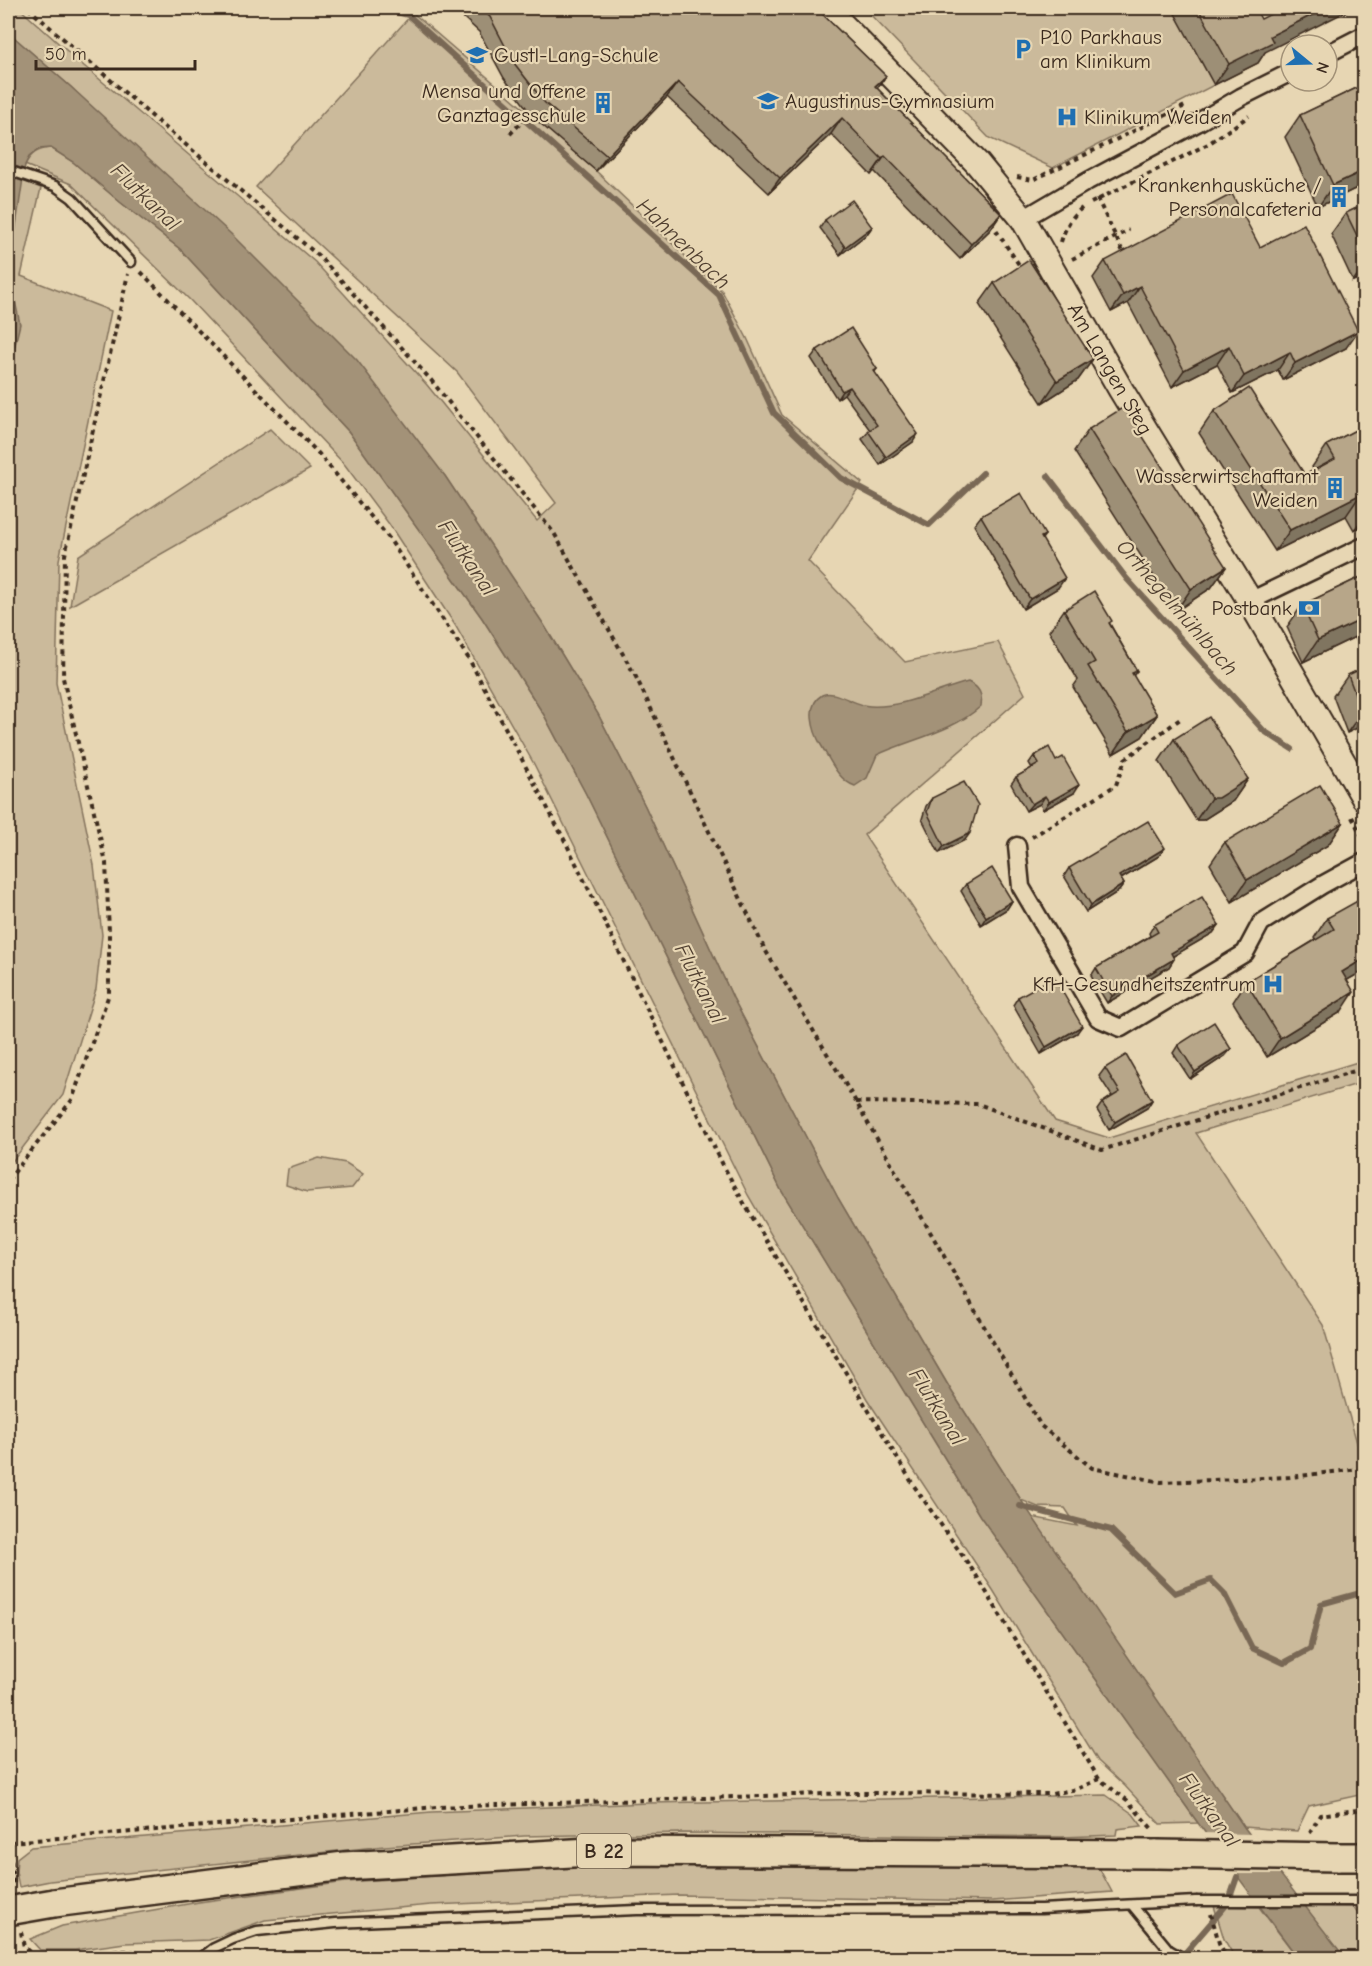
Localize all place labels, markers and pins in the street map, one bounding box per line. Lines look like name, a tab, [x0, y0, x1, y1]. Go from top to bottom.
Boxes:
place label: P10 Parkhaus am Klinikum	[1040, 25, 1162, 73]
parking icon: P10 Parkhaus am Klinikum	[1011, 37, 1035, 61]
school or university icon: Gustl-Lang-Schule	[465, 43, 489, 67]
place label: Gustl-Lang-Schule	[494, 43, 659, 67]
place label: Mensa und Offene Ganztagesschule	[422, 79, 586, 127]
school or university icon: Augustinus-Gymnasium	[756, 89, 780, 113]
place label: Augustinus-Gymnasium	[785, 89, 995, 113]
building icon: Mensa und Offene Ganztagesschule	[591, 91, 615, 115]
hospital icon: Klinikum Weiden	[1055, 105, 1079, 129]
place label: Klinikum Weiden	[1084, 105, 1232, 129]
place label: Krankenhausküche / Personalcafeteria	[1137, 173, 1322, 221]
building icon: Krankenhausküche / Personalcafeteria	[1327, 185, 1351, 209]
place label: Wasserwirtschaftamt Weiden	[1136, 464, 1319, 512]
building icon: Wasserwirtschaftamt Weiden	[1323, 476, 1347, 500]
place label: Postbank	[1212, 596, 1292, 620]
bank icon: Postbank	[1297, 596, 1321, 620]
place label: KfH-Gesundheitszentrum	[1032, 972, 1256, 996]
hospital icon: KfH-Gesundheitszentrum	[1261, 972, 1285, 996]

